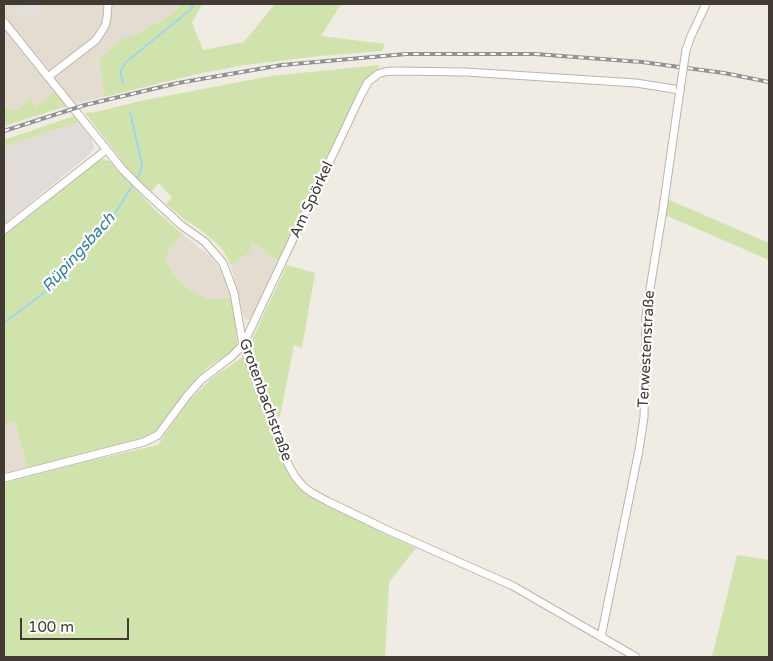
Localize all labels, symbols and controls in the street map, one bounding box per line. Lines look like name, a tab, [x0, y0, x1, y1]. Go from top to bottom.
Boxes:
street label: Am Spörkel	[286, 159, 338, 241]
water label: Rüpingsbach	[38, 209, 120, 297]
street label: Terwestenstraße	[635, 290, 659, 408]
street label: Grotenbachstraße	[235, 336, 295, 464]
scale bar	[22, 608, 131, 640]
text: 100 m	[28, 618, 74, 636]

